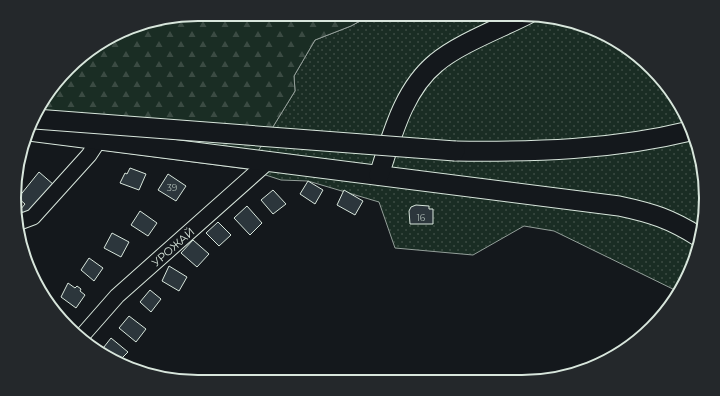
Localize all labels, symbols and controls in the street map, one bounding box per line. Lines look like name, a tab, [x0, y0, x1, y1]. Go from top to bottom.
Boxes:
house number: 39	[167, 182, 178, 193]
house number: 16	[417, 212, 426, 223]
street label: УРОЖАЙ	[149, 225, 197, 269]

